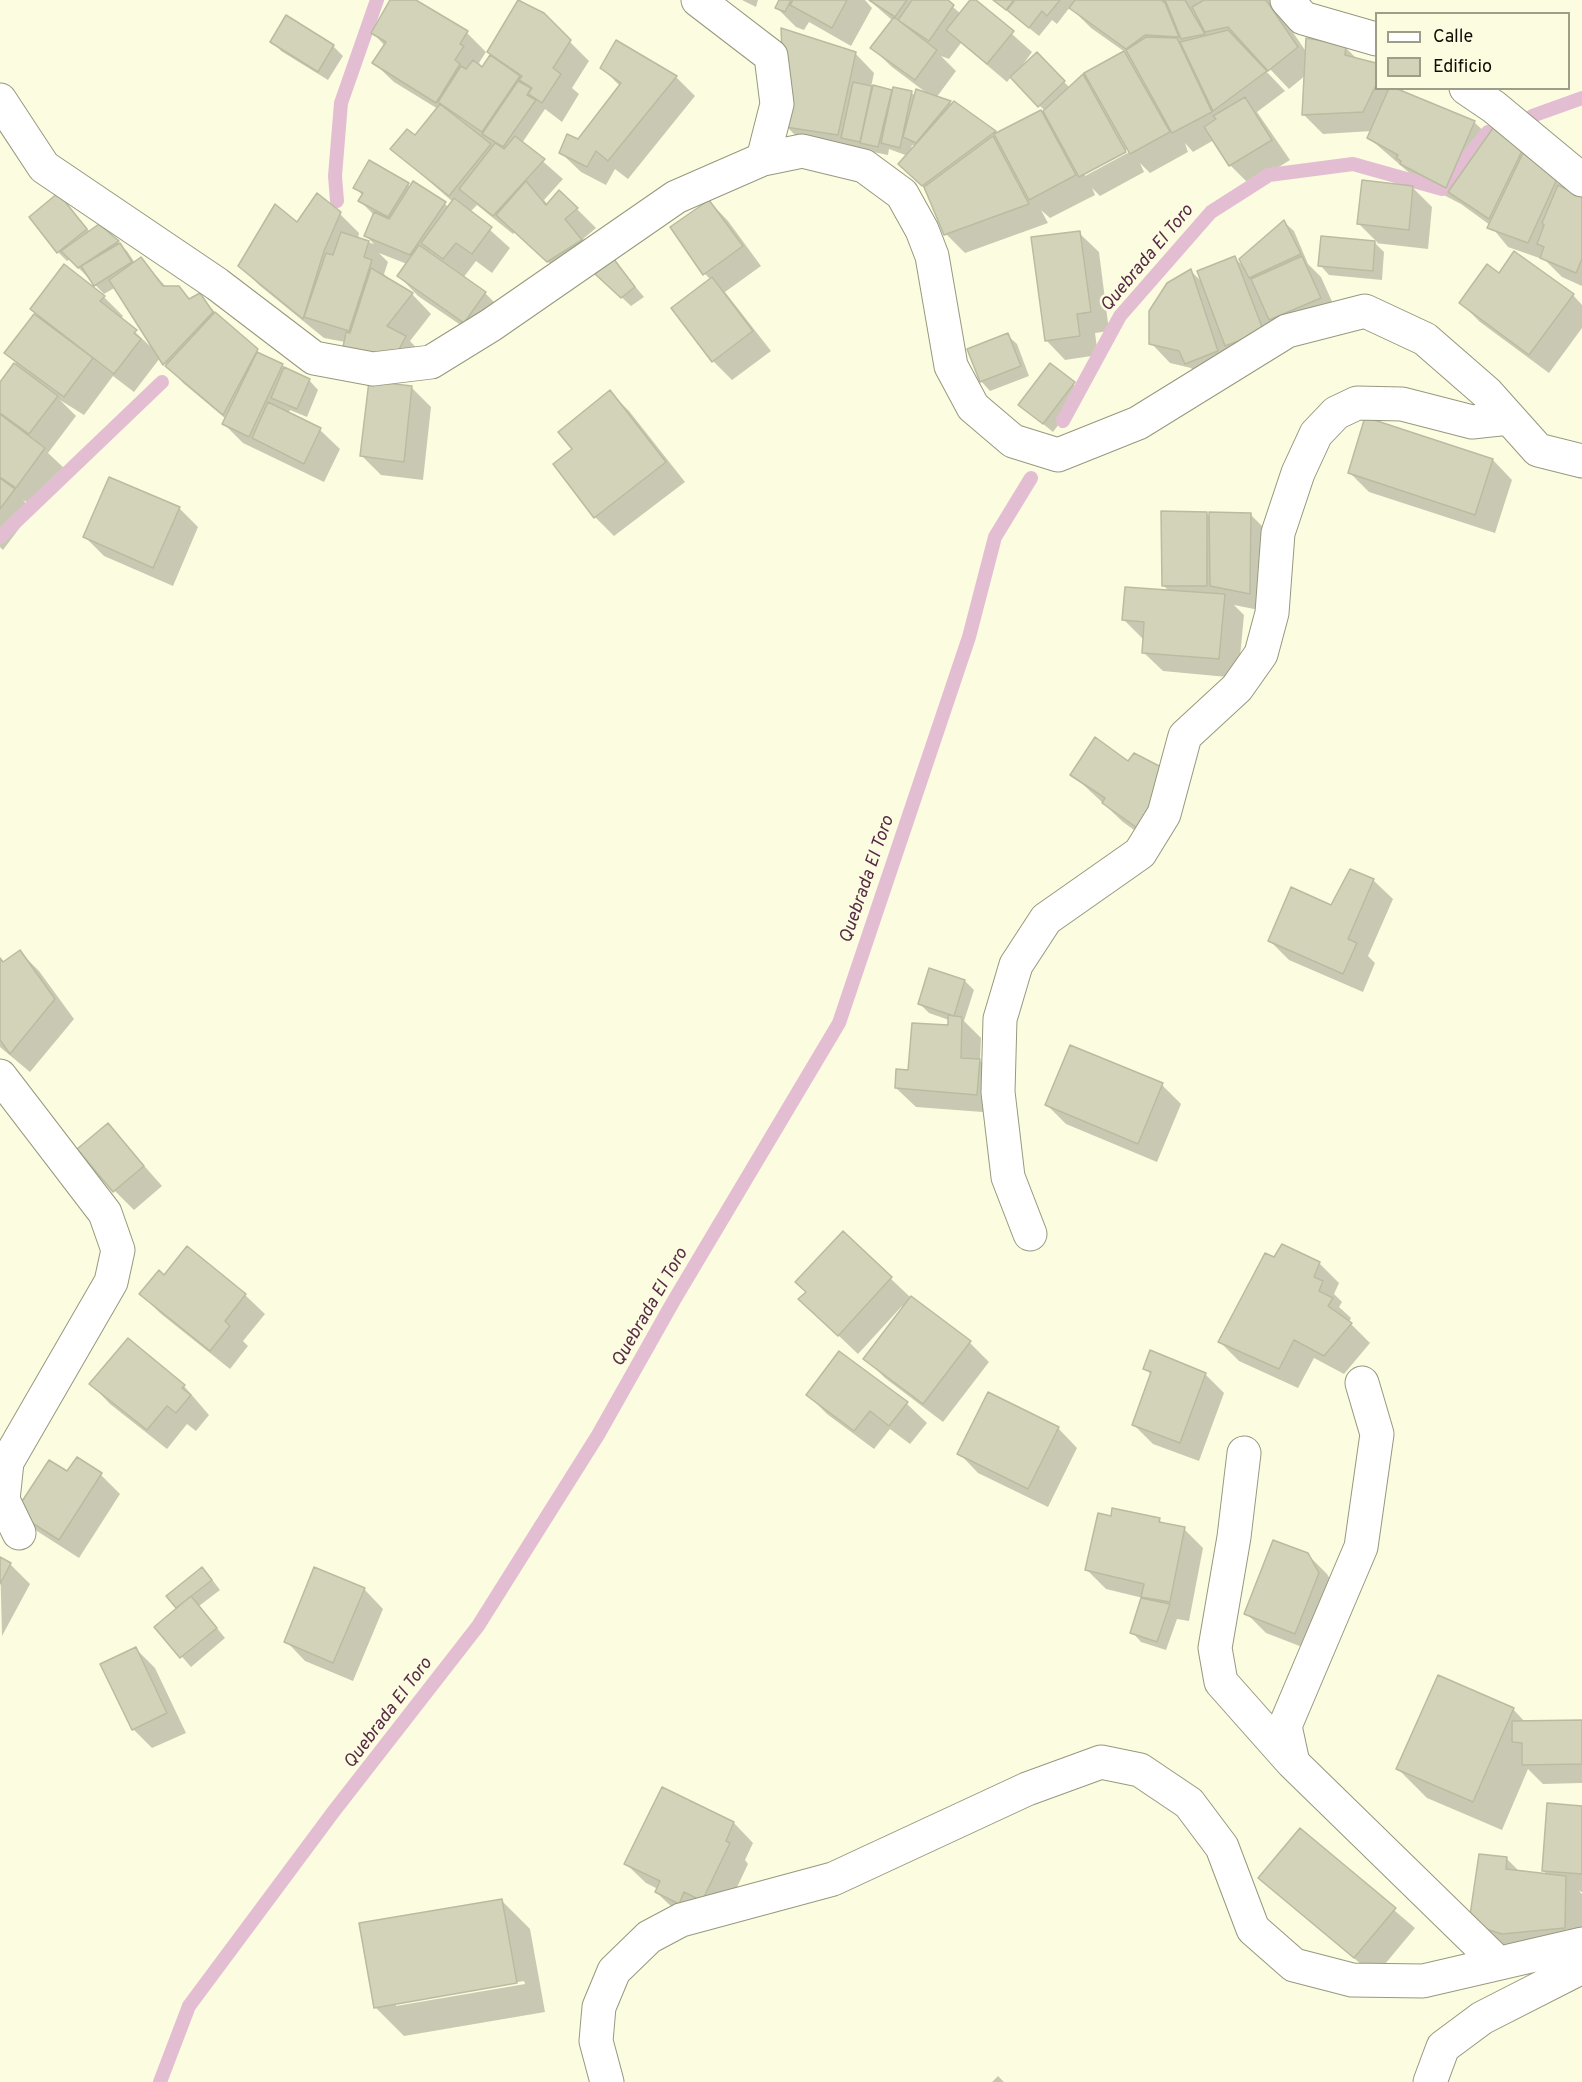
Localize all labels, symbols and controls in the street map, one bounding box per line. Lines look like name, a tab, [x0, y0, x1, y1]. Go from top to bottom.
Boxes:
legend	[1375, 12, 1570, 90]
text: Calle	[1433, 26, 1473, 49]
text: Edificio	[1433, 56, 1492, 79]
water label: Quebrada El Toro	[1097, 201, 1199, 317]
water label: Quebrada El Toro	[836, 814, 900, 946]
water label: Quebrada El Toro	[608, 1245, 694, 1371]
water label: Quebrada El Toro	[340, 1654, 438, 1774]

